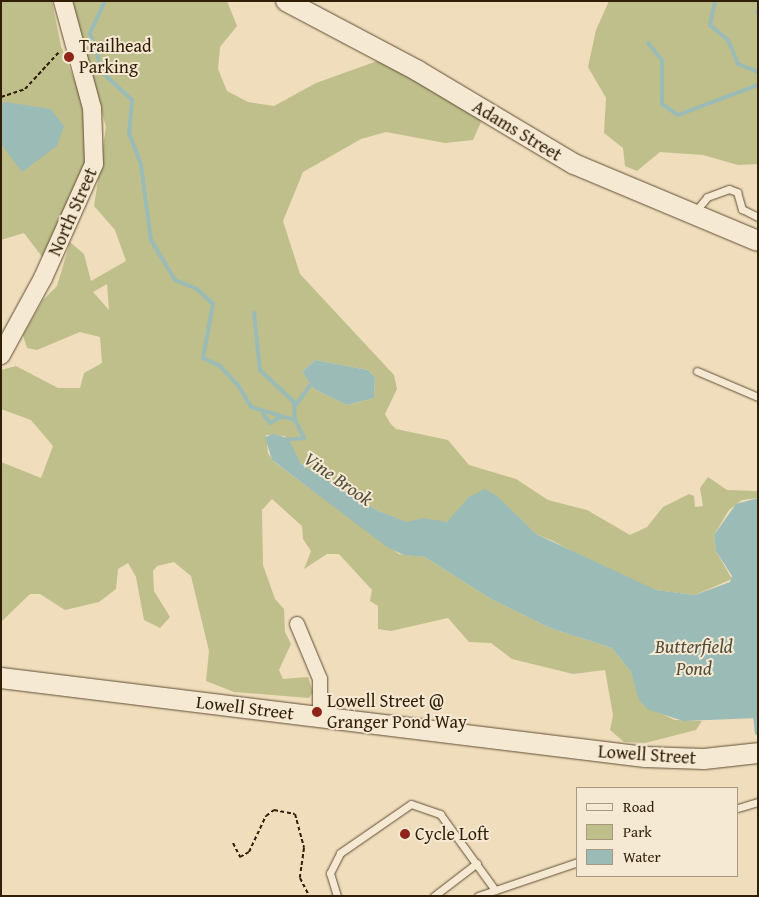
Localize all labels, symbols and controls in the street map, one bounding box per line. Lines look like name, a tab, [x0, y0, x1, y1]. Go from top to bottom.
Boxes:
place label: Trailhead Parking	[79, 36, 152, 78]
marker: Trailhead Parking	[63, 51, 75, 63]
street label: Adams Street	[468, 96, 566, 166]
street label: North Street	[44, 165, 102, 259]
water label: Vine Brook	[299, 447, 377, 511]
water label: Butterfield Pond	[655, 636, 733, 680]
street label: Lowell Street	[195, 691, 295, 725]
place label: Lowell Street @ Granger Pond Way	[327, 691, 467, 734]
marker: Lowell Street @ Granger Pond Way	[311, 706, 323, 718]
street label: Lowell Street	[597, 741, 697, 769]
legend	[576, 787, 739, 877]
text: Road	[623, 796, 654, 817]
text: Park	[623, 821, 652, 842]
place label: Cycle Loft	[415, 823, 489, 845]
marker: Cycle Loft	[399, 828, 411, 840]
text: Water	[623, 846, 661, 867]

